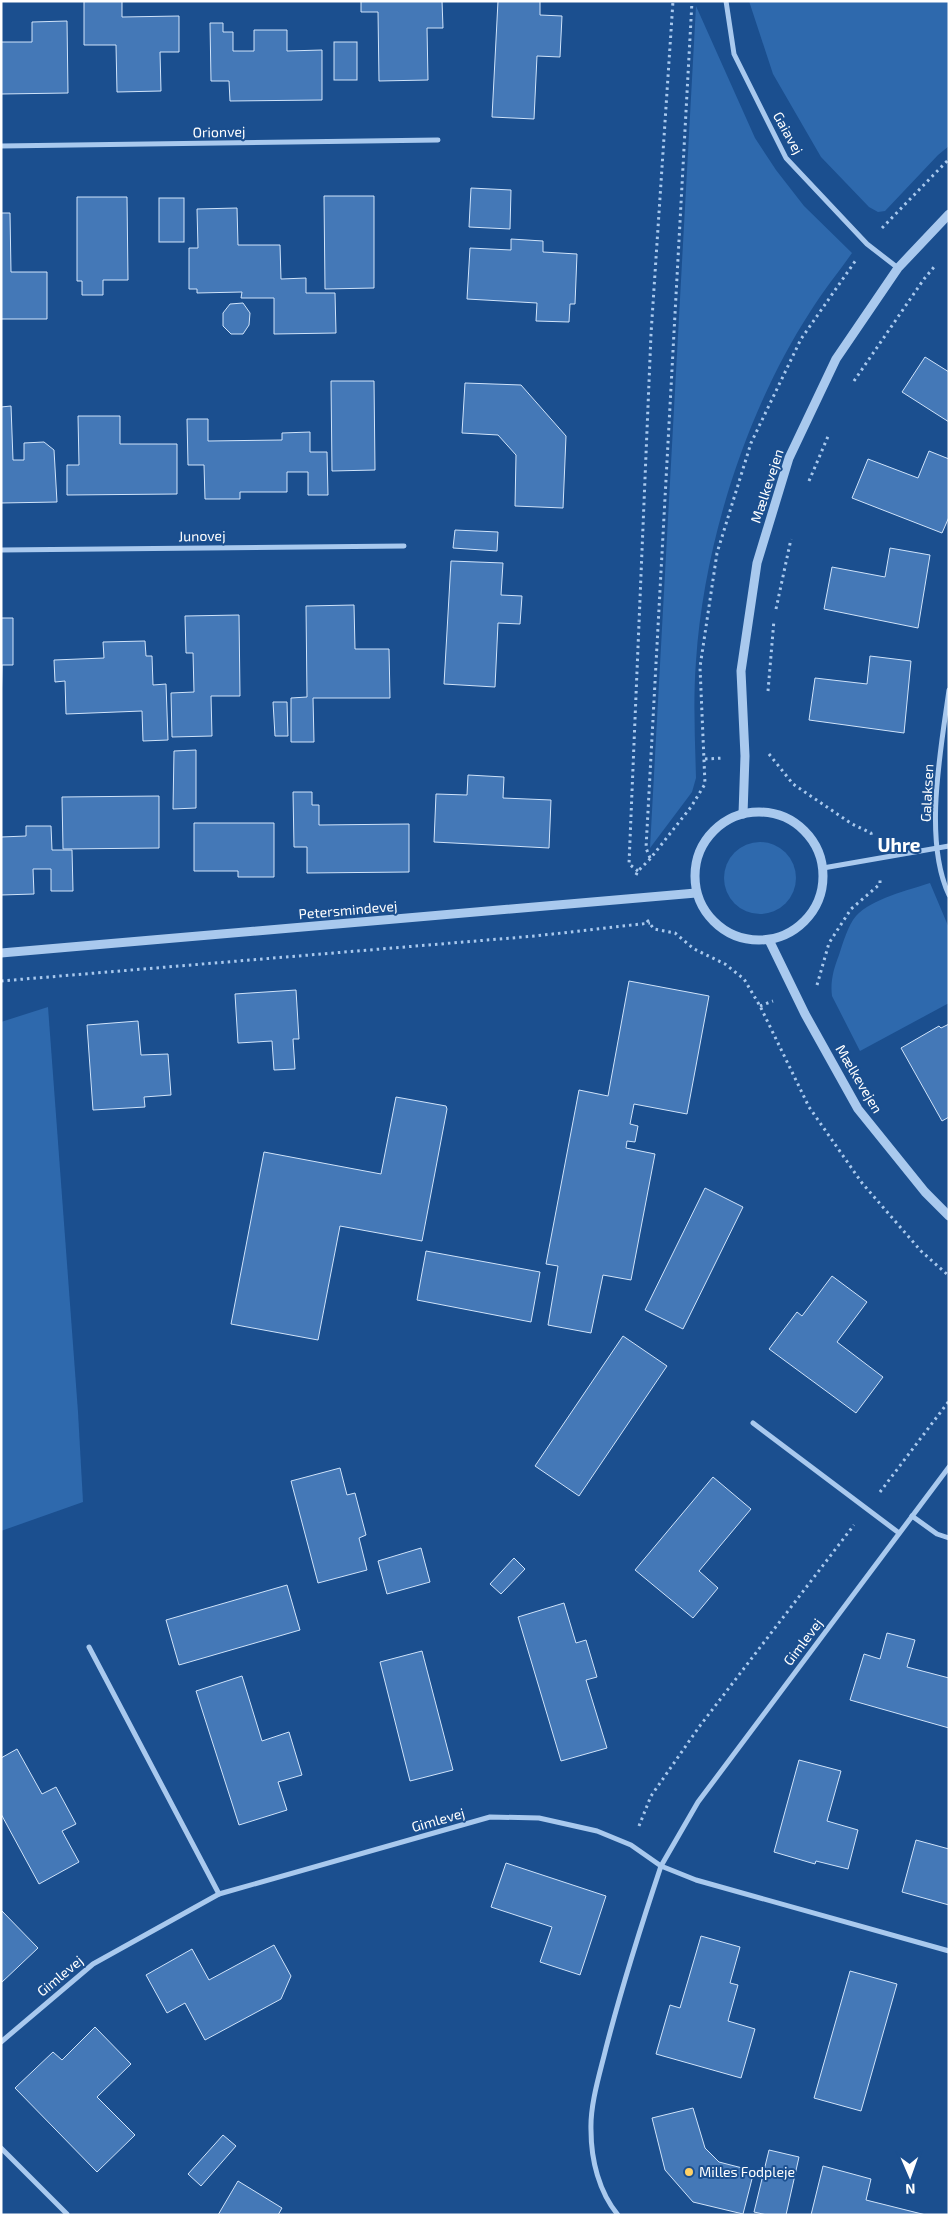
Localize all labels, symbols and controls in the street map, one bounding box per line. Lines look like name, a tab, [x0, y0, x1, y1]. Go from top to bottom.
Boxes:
street label: Gaiavej	[770, 109, 807, 157]
street label: Orionvej	[192, 123, 246, 140]
street label: Mælkevejen	[747, 447, 787, 525]
street label: Junovej	[178, 527, 226, 544]
street label: Galaksen	[916, 763, 937, 822]
district label: Uhre	[877, 833, 921, 856]
street label: Petersmindevej	[298, 897, 398, 922]
street label: Mælkevejen	[832, 1041, 887, 1116]
street label: Gimlevej	[779, 1615, 826, 1669]
street label: Gimlevej	[409, 1804, 466, 1835]
street label: Gimlevej	[33, 1952, 86, 2000]
north arrow	[885, 2151, 935, 2201]
place label: Milles Fodpleje	[699, 2163, 795, 2180]
marker: Milles Fodpleje	[683, 2166, 695, 2178]
text: N	[905, 2181, 916, 2198]

